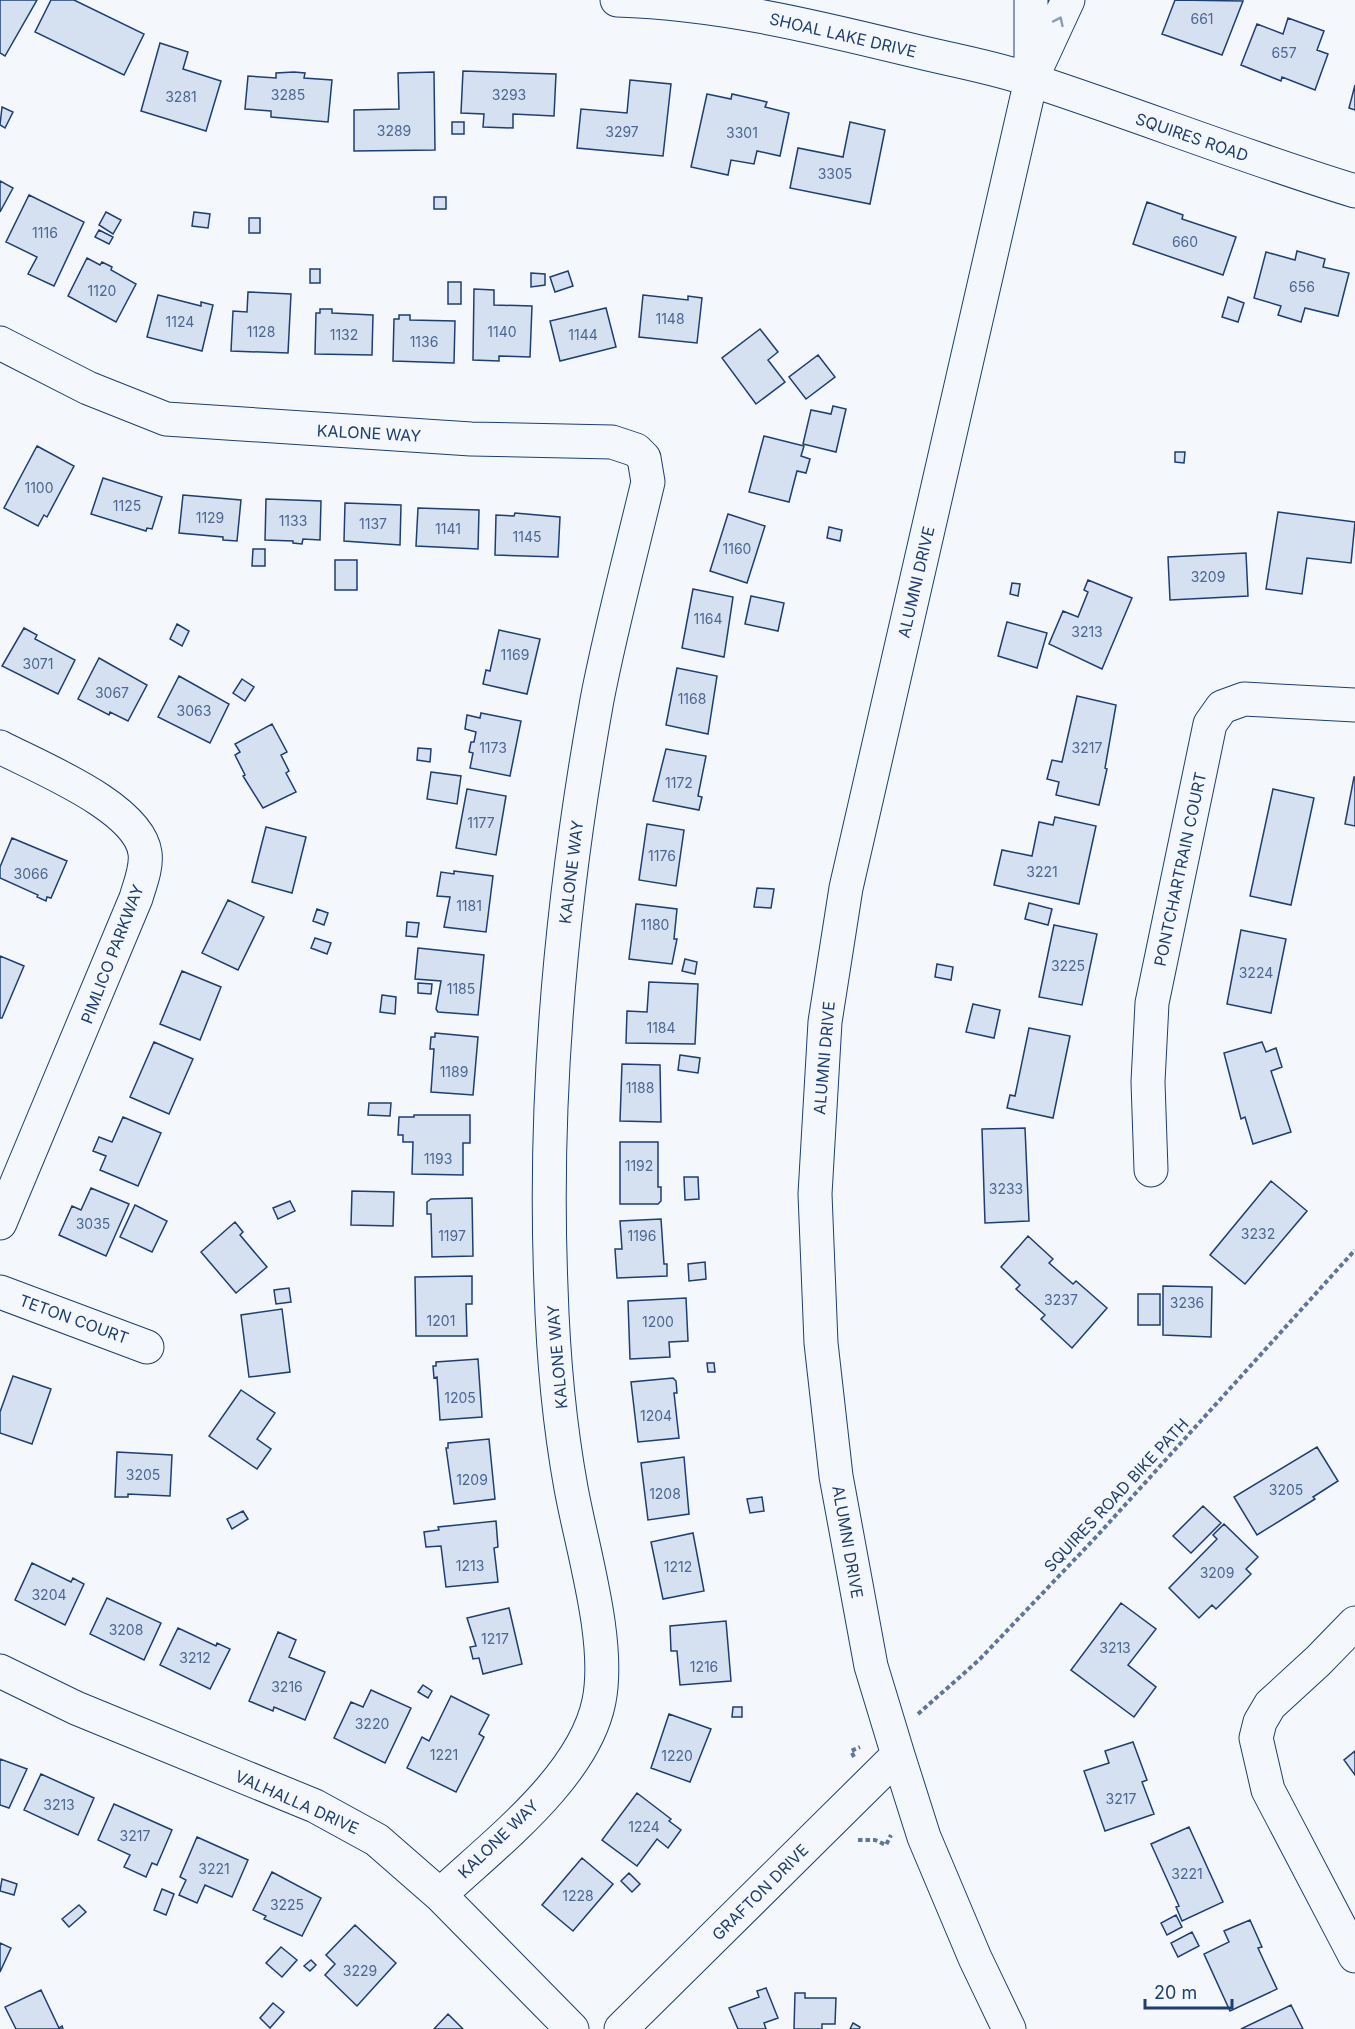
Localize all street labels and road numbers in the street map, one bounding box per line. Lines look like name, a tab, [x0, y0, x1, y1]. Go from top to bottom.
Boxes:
street label: SHOAL LAKE DRIVE	[768, 8, 918, 62]
street label: SQUIRES ROAD	[1133, 108, 1251, 166]
street label: KALONE WAY	[316, 420, 422, 446]
street label: ALUMNI DRIVE	[893, 524, 939, 640]
street label: PONTCHARTRAIN COURT	[1150, 770, 1210, 968]
street label: KALONE WAY	[555, 819, 587, 925]
street label: PIMLICO PARKWAY	[76, 881, 148, 1026]
street label: ALUMNI DRIVE	[809, 1000, 839, 1116]
street label: TETON COURT	[17, 1290, 131, 1348]
street label: KALONE WAY	[542, 1304, 572, 1410]
street label: SQUIRES ROAD BIKE PATH	[1039, 1414, 1193, 1576]
street label: ALUMNI DRIVE	[828, 1484, 868, 1600]
street label: VALHALLA DRIVE	[232, 1766, 362, 1838]
street label: KALONE WAY	[454, 1795, 543, 1882]
street label: GRAFTON DRIVE	[708, 1840, 812, 1944]

